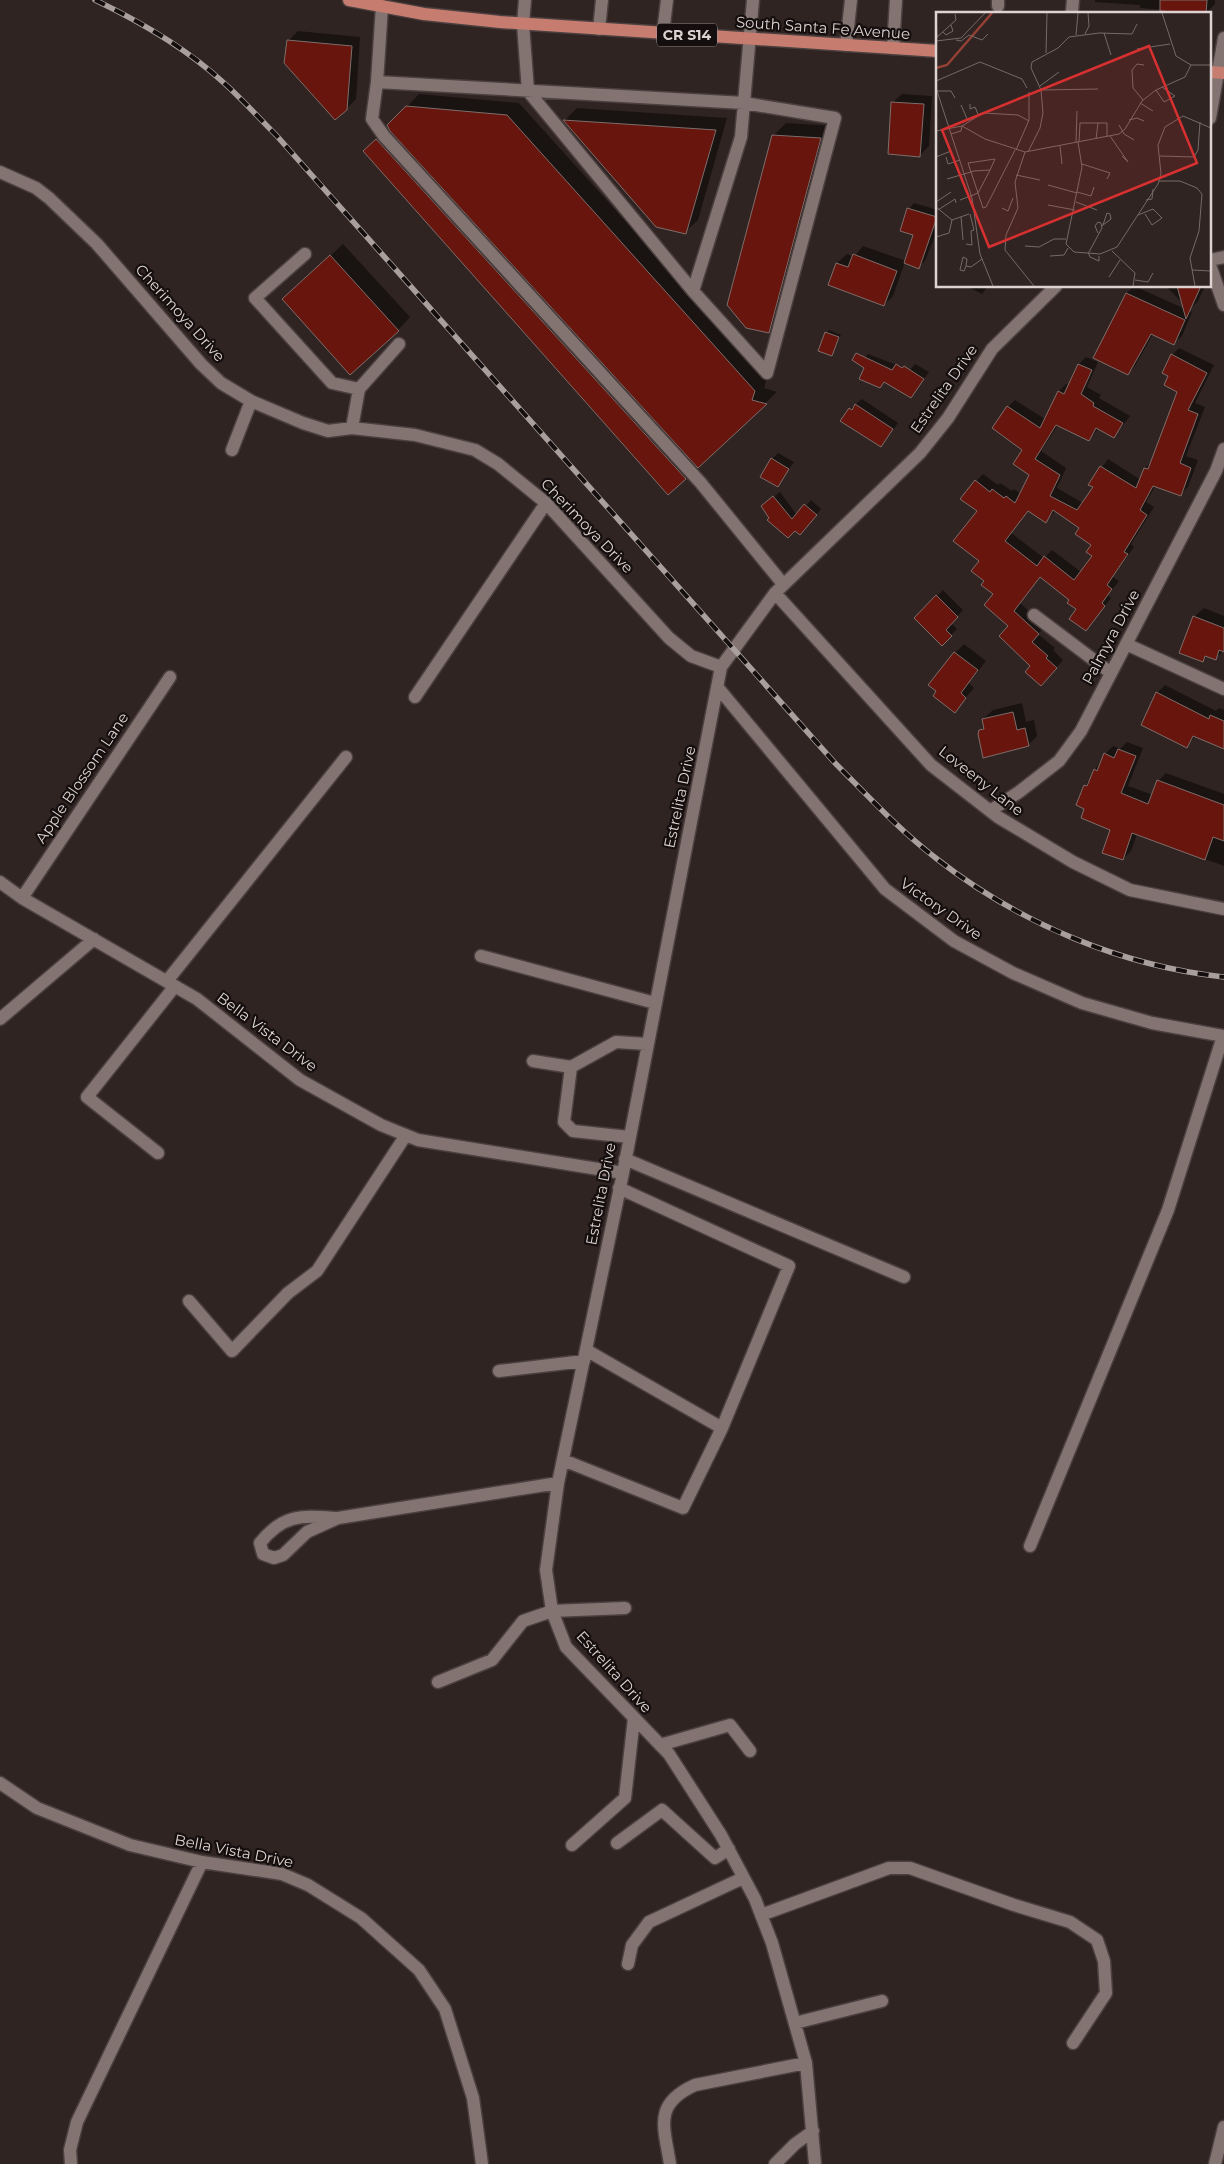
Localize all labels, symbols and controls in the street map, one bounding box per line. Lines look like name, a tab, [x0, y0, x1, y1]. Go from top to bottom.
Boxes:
street label: South Santa Fe Avenue	[735, 12, 911, 43]
inset map	[936, 12, 1212, 288]
road number: CR S14	[657, 24, 717, 46]
street label: Cherimoya Drive	[132, 260, 229, 365]
street label: Estrelita Drive	[906, 341, 981, 437]
street label: Cherimoya Drive	[537, 474, 638, 577]
street label: Palmyra Drive	[1078, 586, 1144, 687]
street label: Apple Blossom Lane	[31, 709, 132, 847]
street label: Loveeny Lane	[935, 741, 1028, 820]
street label: Estrelita Drive	[659, 744, 700, 850]
street label: Victory Drive	[897, 873, 986, 944]
street label: Bella Vista Drive	[213, 988, 321, 1075]
street label: Estrelita Drive	[581, 1141, 620, 1247]
street label: Estrelita Drive	[573, 1627, 656, 1717]
street label: Bella Vista Drive	[173, 1830, 295, 1871]

